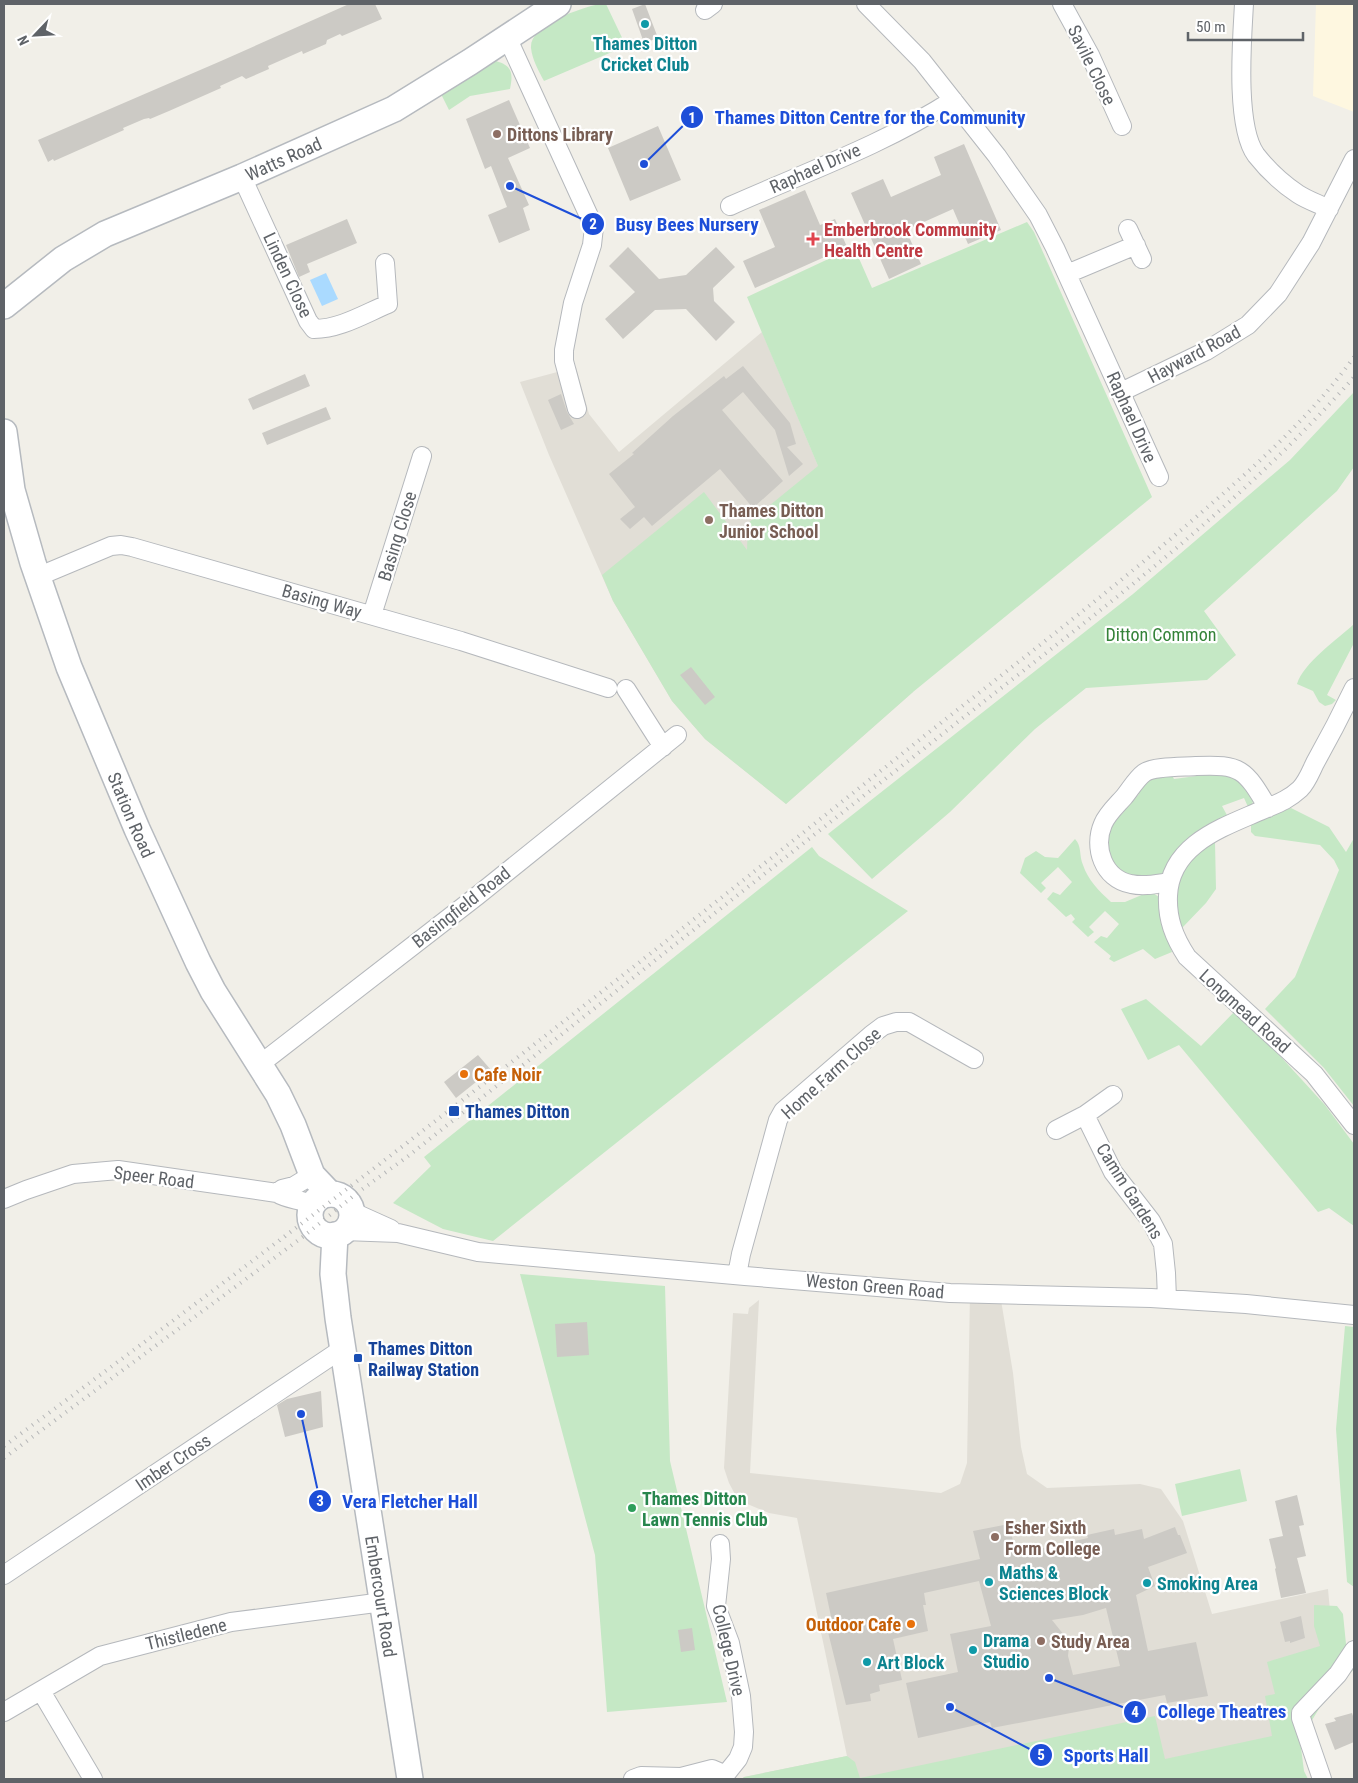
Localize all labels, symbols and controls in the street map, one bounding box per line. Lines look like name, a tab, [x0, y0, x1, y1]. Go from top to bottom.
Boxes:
north arrow	[10, 10, 60, 60]
scale bar	[1188, 10, 1303, 42]
marker: Thames Ditton Cricket Club	[639, 18, 651, 30]
text: 50 m	[1196, 18, 1226, 36]
street label: Savile Close	[1064, 22, 1120, 108]
text: N	[14, 33, 32, 48]
place label: Thames Ditton Cricket Club	[593, 33, 697, 75]
callout: Thames Ditton Centre for the Community	[680, 100, 1035, 134]
text: Thames Ditton Centre for the Community	[715, 106, 1026, 129]
text: 1	[688, 109, 696, 127]
place label: Dittons Library	[507, 124, 613, 145]
marker: Dittons Library	[491, 128, 503, 140]
street label: Watts Road	[242, 132, 325, 185]
street label: Raphael Drive	[766, 139, 864, 197]
callout: Busy Bees Nursery	[581, 207, 769, 241]
text: Busy Bees Nursery	[615, 213, 759, 236]
text: 2	[589, 215, 597, 233]
place label: Emberbrook Community Health Centre	[824, 219, 997, 261]
street label: Linden Close	[259, 229, 317, 321]
marker: Emberbrook Community Health Centre	[806, 232, 820, 246]
street label: Hayward Road	[1144, 321, 1244, 387]
street label: Raphael Drive	[1103, 368, 1161, 466]
street label: Basing Close	[373, 489, 421, 583]
place label: Thames Ditton Junior School	[719, 500, 824, 542]
marker: Thames Ditton Junior School	[703, 514, 715, 526]
street label: Basing Way	[280, 580, 365, 623]
park label: Ditton Common	[1106, 624, 1216, 645]
street label: Station Road	[104, 769, 159, 861]
street label: Basingfield Road	[408, 862, 514, 952]
street label: Longmead Road	[1195, 965, 1295, 1057]
street label: Home Farm Close	[777, 1023, 885, 1123]
place label: Cafe Noir	[474, 1064, 542, 1085]
marker: Cafe Noir	[458, 1068, 470, 1080]
place label: Thames Ditton	[465, 1101, 570, 1122]
marker: Thames Ditton	[447, 1104, 461, 1118]
street label: Camm Gardens	[1092, 1139, 1168, 1243]
street label: Speer Road	[113, 1162, 195, 1192]
street label: Weston Green Road	[805, 1269, 945, 1303]
place label: Thames Ditton Railway Station	[368, 1338, 479, 1380]
marker: Thames Ditton Railway Station	[352, 1352, 364, 1364]
street label: Imber Cross	[131, 1429, 215, 1495]
callout: Vera Fletcher Hall	[307, 1484, 488, 1518]
place label: Thames Ditton Lawn Tennis Club	[642, 1488, 768, 1530]
text: Vera Fletcher Hall	[342, 1490, 478, 1513]
text: 3	[316, 1492, 324, 1510]
marker: Thames Ditton Lawn Tennis Club	[626, 1502, 638, 1514]
place label: Esher Sixth Form College	[1005, 1517, 1101, 1559]
marker: Esher Sixth Form College	[989, 1531, 1001, 1543]
street label: Embercourt Road	[362, 1534, 401, 1659]
place label: Maths & Sciences Block	[999, 1562, 1109, 1604]
place label: Smoking Area	[1157, 1573, 1258, 1594]
marker: Maths & Sciences Block	[983, 1576, 995, 1588]
marker: Smoking Area	[1141, 1577, 1153, 1589]
street label: College Drive	[708, 1602, 750, 1698]
street label: Thistledene	[143, 1614, 229, 1654]
place label: Outdoor Cafe	[806, 1614, 901, 1635]
marker: Outdoor Cafe	[905, 1618, 917, 1630]
place label: Drama Studio	[983, 1630, 1030, 1672]
place label: Study Area	[1051, 1631, 1130, 1652]
marker: Study Area	[1035, 1635, 1047, 1647]
marker: Drama Studio	[967, 1644, 979, 1656]
place label: Art Block	[877, 1652, 945, 1673]
marker: Art Block	[861, 1656, 873, 1668]
callout: College Theatres	[1122, 1695, 1296, 1729]
text: College Theatres	[1158, 1700, 1286, 1723]
text: 4	[1131, 1703, 1139, 1721]
callout: Sports Hall	[1028, 1738, 1158, 1772]
text: Sports Hall	[1064, 1744, 1148, 1767]
text: 5	[1037, 1746, 1045, 1764]

